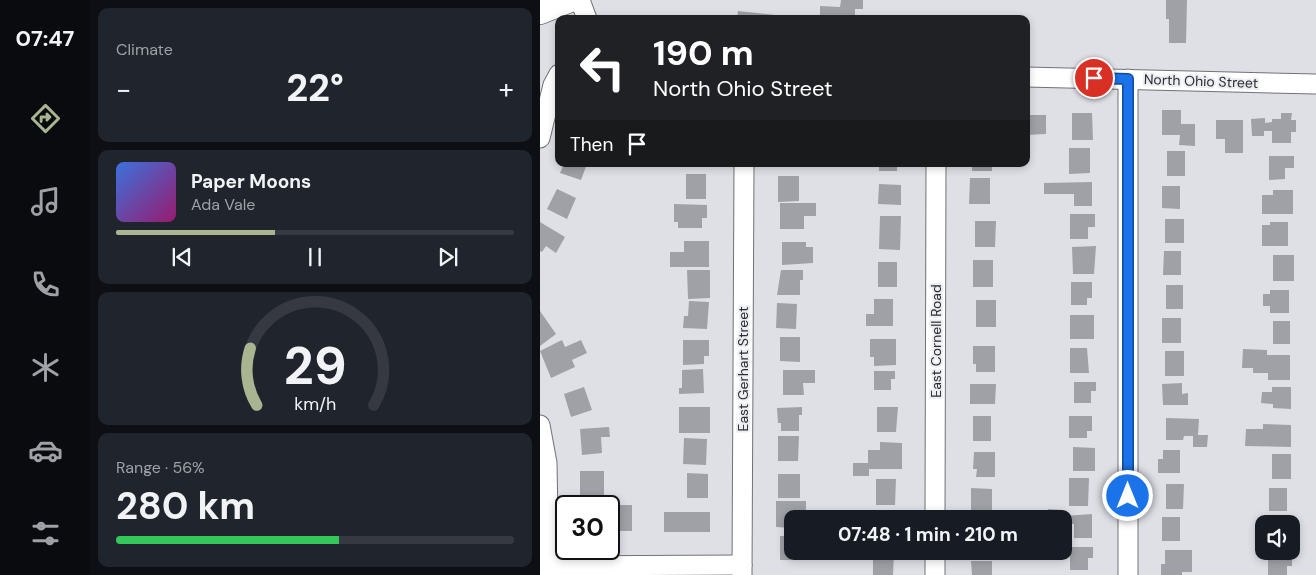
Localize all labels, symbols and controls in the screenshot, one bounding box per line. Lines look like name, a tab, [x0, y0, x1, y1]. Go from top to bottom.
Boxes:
text: 07:47	[16, 24, 74, 53]
text: 190 m	[653, 30, 754, 76]
icon: left	[570, 35, 635, 100]
text: Climate	[116, 39, 173, 60]
pin	[1073, 57, 1115, 99]
text: 22°	[286, 63, 344, 113]
icon: arrive	[1080, 64, 1108, 92]
street label: North Ohio Street	[1144, 70, 1258, 92]
text: −	[116, 71, 131, 108]
text: +	[499, 71, 514, 108]
text: North Ohio Street	[653, 74, 833, 103]
icon: directions	[28, 101, 63, 136]
icon: arrive	[623, 130, 651, 158]
text: Then	[570, 132, 613, 157]
text: Paper Moons	[191, 169, 311, 194]
icon: music	[28, 184, 63, 219]
text: Ada Vale	[191, 194, 255, 215]
icon: previous	[168, 243, 196, 271]
icon: pause	[301, 243, 329, 271]
icon: next	[434, 243, 462, 271]
icon: phone	[28, 267, 63, 302]
street label: East Cornell Road	[927, 284, 945, 398]
street label: East Gerhart Street	[734, 307, 752, 431]
text: 29	[284, 332, 346, 400]
icon: climate	[28, 350, 63, 385]
text: km/h	[294, 392, 336, 416]
icon: car	[28, 433, 63, 468]
text: Range · 56%	[116, 457, 205, 478]
position arrow	[1101, 469, 1153, 521]
text: 280 km	[116, 481, 255, 531]
speed limit sign: 30	[555, 495, 620, 560]
map controls	[1255, 515, 1300, 560]
button: sound	[1255, 515, 1300, 560]
icon: filters	[28, 516, 63, 551]
text: 07:48 · 1 min · 210 m	[838, 522, 1018, 547]

